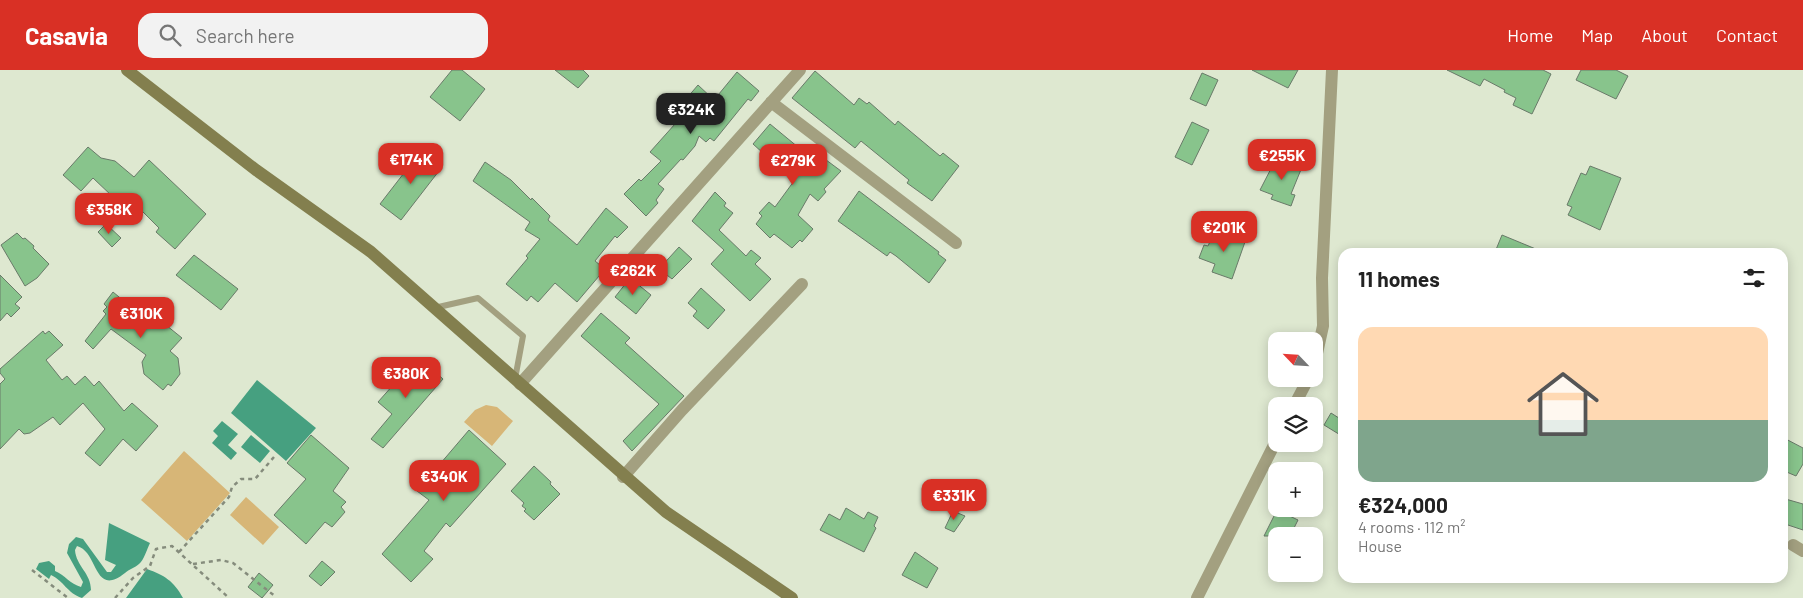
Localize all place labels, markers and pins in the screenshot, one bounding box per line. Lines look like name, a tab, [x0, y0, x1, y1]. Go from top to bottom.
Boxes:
pin: €324K	[656, 92, 726, 135]
pin: €255K	[1247, 138, 1317, 181]
pin: €174K	[376, 142, 446, 185]
pin: €279K	[758, 144, 828, 186]
pin: €358K	[74, 192, 144, 235]
pin: €201K	[1189, 210, 1259, 253]
pin: €262K	[598, 254, 668, 296]
pin: €310K	[106, 296, 176, 339]
pin: €380K	[371, 356, 441, 399]
pin: €340K	[409, 460, 479, 502]
pin: €331K	[919, 478, 989, 521]

